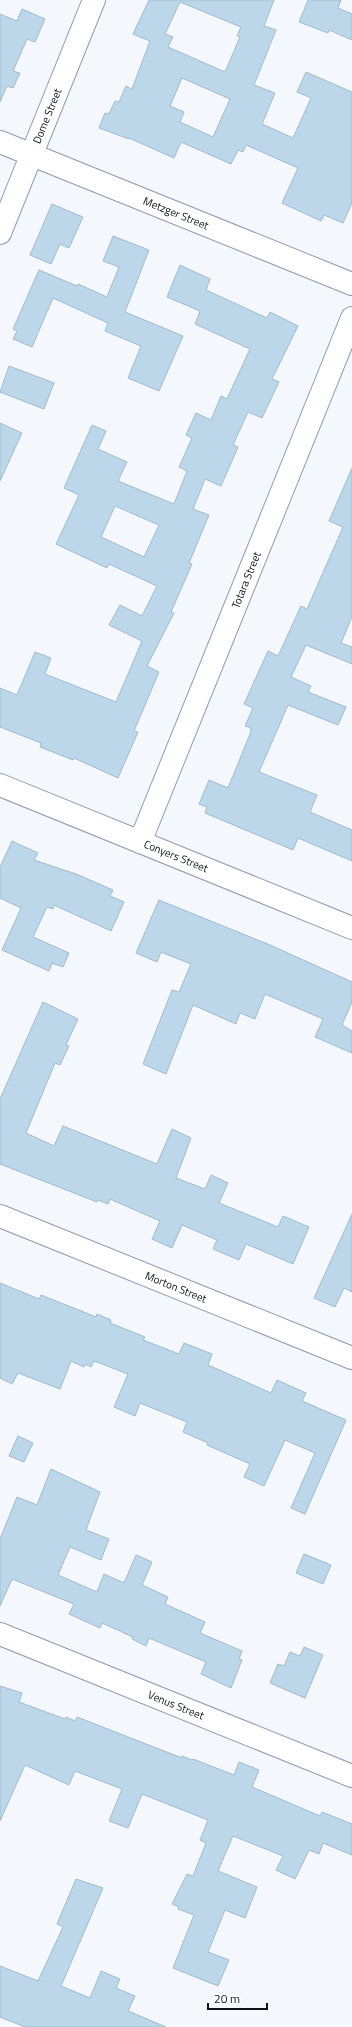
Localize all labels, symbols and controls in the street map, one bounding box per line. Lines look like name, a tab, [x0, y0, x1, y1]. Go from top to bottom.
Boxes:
street label: Dome Street	[29, 86, 65, 146]
street label: Metzger Street	[141, 193, 211, 233]
street label: Totara Street	[227, 549, 265, 611]
street label: Conyers Street	[141, 836, 211, 876]
street label: Morton Street	[143, 1267, 209, 1307]
street label: Venus Street	[146, 1686, 207, 1724]
scale bar	[208, 1985, 267, 2011]
text: 20 m	[214, 1989, 240, 2008]

